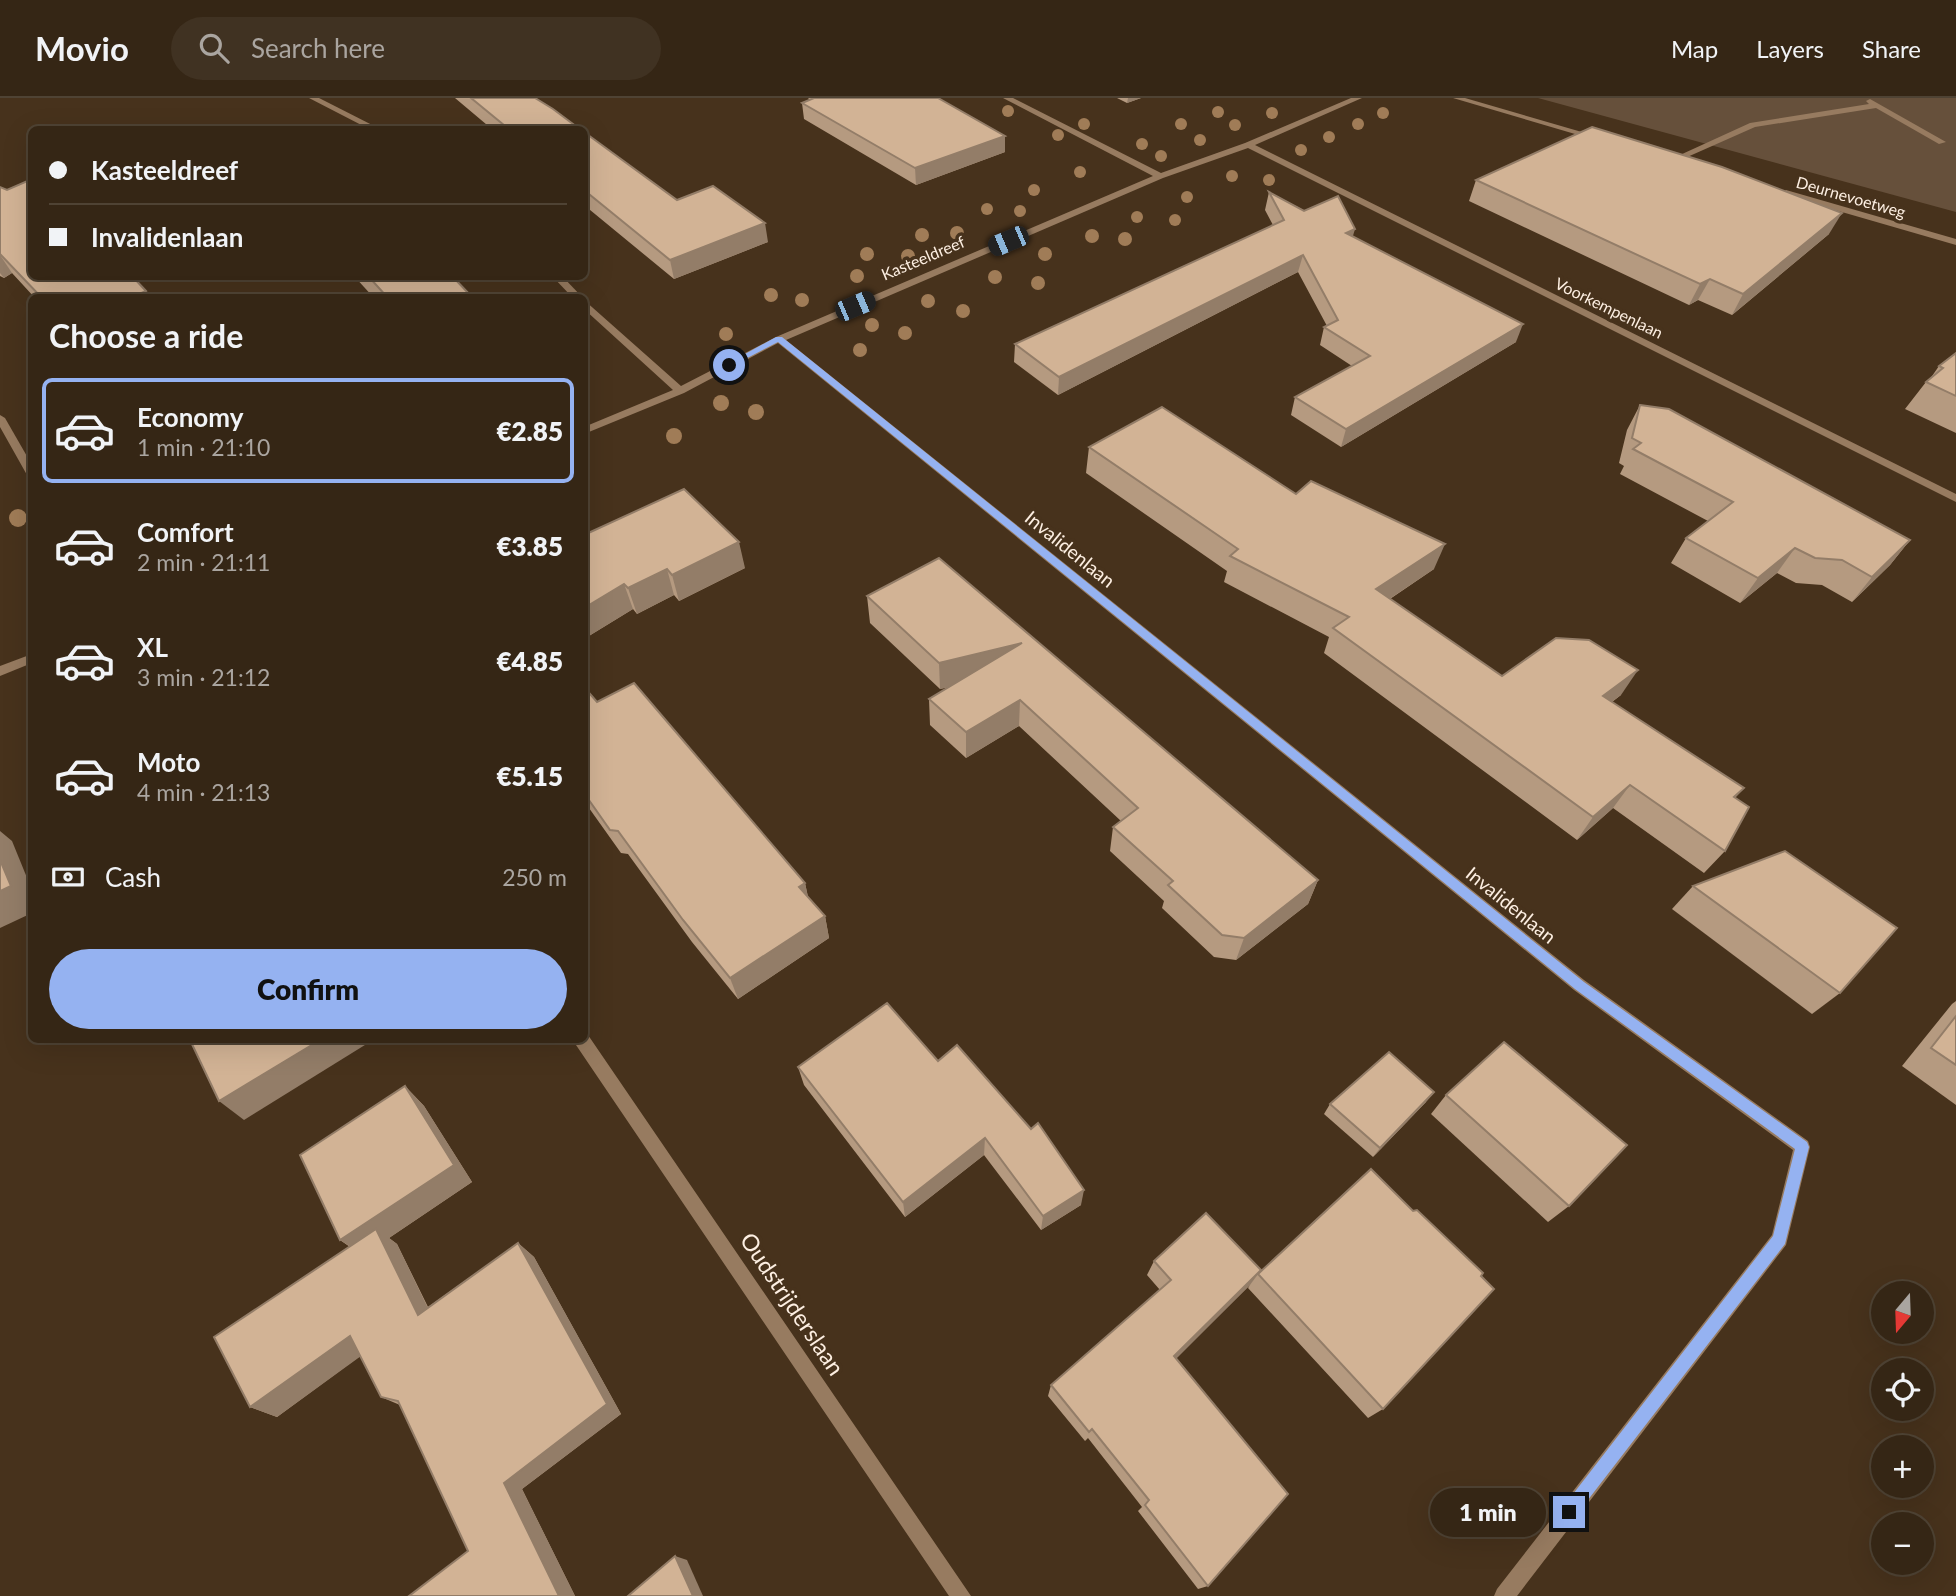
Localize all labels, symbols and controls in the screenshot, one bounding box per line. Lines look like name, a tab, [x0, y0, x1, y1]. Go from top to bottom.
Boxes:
search box	[171, 17, 661, 80]
text: Movio	[35, 28, 129, 68]
icon: search	[195, 29, 233, 67]
text: Search here	[251, 32, 385, 64]
text: Map	[1671, 34, 1718, 63]
text: Layers	[1756, 34, 1824, 63]
text: Share	[1862, 34, 1921, 63]
text: Kasteeldreef	[91, 154, 238, 186]
street label: Deurnevoetweg	[1794, 172, 1908, 221]
text: Invalidenlaan	[91, 221, 243, 253]
car	[985, 223, 1032, 259]
street label: Kasteeldreef	[878, 231, 968, 284]
street label: Voorkempenlaan	[1552, 273, 1666, 342]
car	[832, 288, 879, 324]
text: Choose a ride	[49, 316, 243, 355]
route start	[713, 349, 745, 381]
icon: car	[53, 399, 116, 462]
text: Economy	[137, 401, 243, 433]
text: €2.85	[496, 415, 563, 447]
text: 1 min · 21:10	[137, 433, 270, 461]
street label: Invalidenlaan	[1021, 505, 1120, 592]
icon: car	[53, 514, 116, 577]
text: Comfort	[137, 516, 234, 548]
text: €3.85	[496, 530, 563, 562]
text: 2 min · 21:11	[137, 548, 270, 576]
icon: car	[53, 629, 116, 692]
text: XL	[137, 631, 168, 663]
text: €4.85	[496, 645, 563, 677]
text: 3 min · 21:12	[137, 663, 270, 691]
icon: car	[53, 744, 116, 807]
text: Moto	[137, 746, 200, 778]
text: €5.15	[496, 760, 563, 792]
text: 4 min · 21:13	[137, 778, 270, 806]
icon: cash	[49, 858, 87, 896]
text: Cash	[105, 861, 161, 893]
street label: Invalidenlaan	[1462, 861, 1561, 948]
text: 250 m	[502, 863, 567, 891]
button: Confirm	[49, 949, 567, 1029]
street label: Oudstrijderslaan	[735, 1227, 851, 1380]
north arrow	[1871, 1281, 1934, 1344]
map controls	[1871, 1281, 1934, 1575]
button: locate	[1871, 1358, 1934, 1421]
button: +	[1871, 1435, 1934, 1498]
callout: 1 min	[1429, 1488, 1544, 1536]
route end	[1553, 1496, 1585, 1528]
text: 1 min	[1459, 1498, 1517, 1526]
button: −	[1871, 1512, 1934, 1575]

